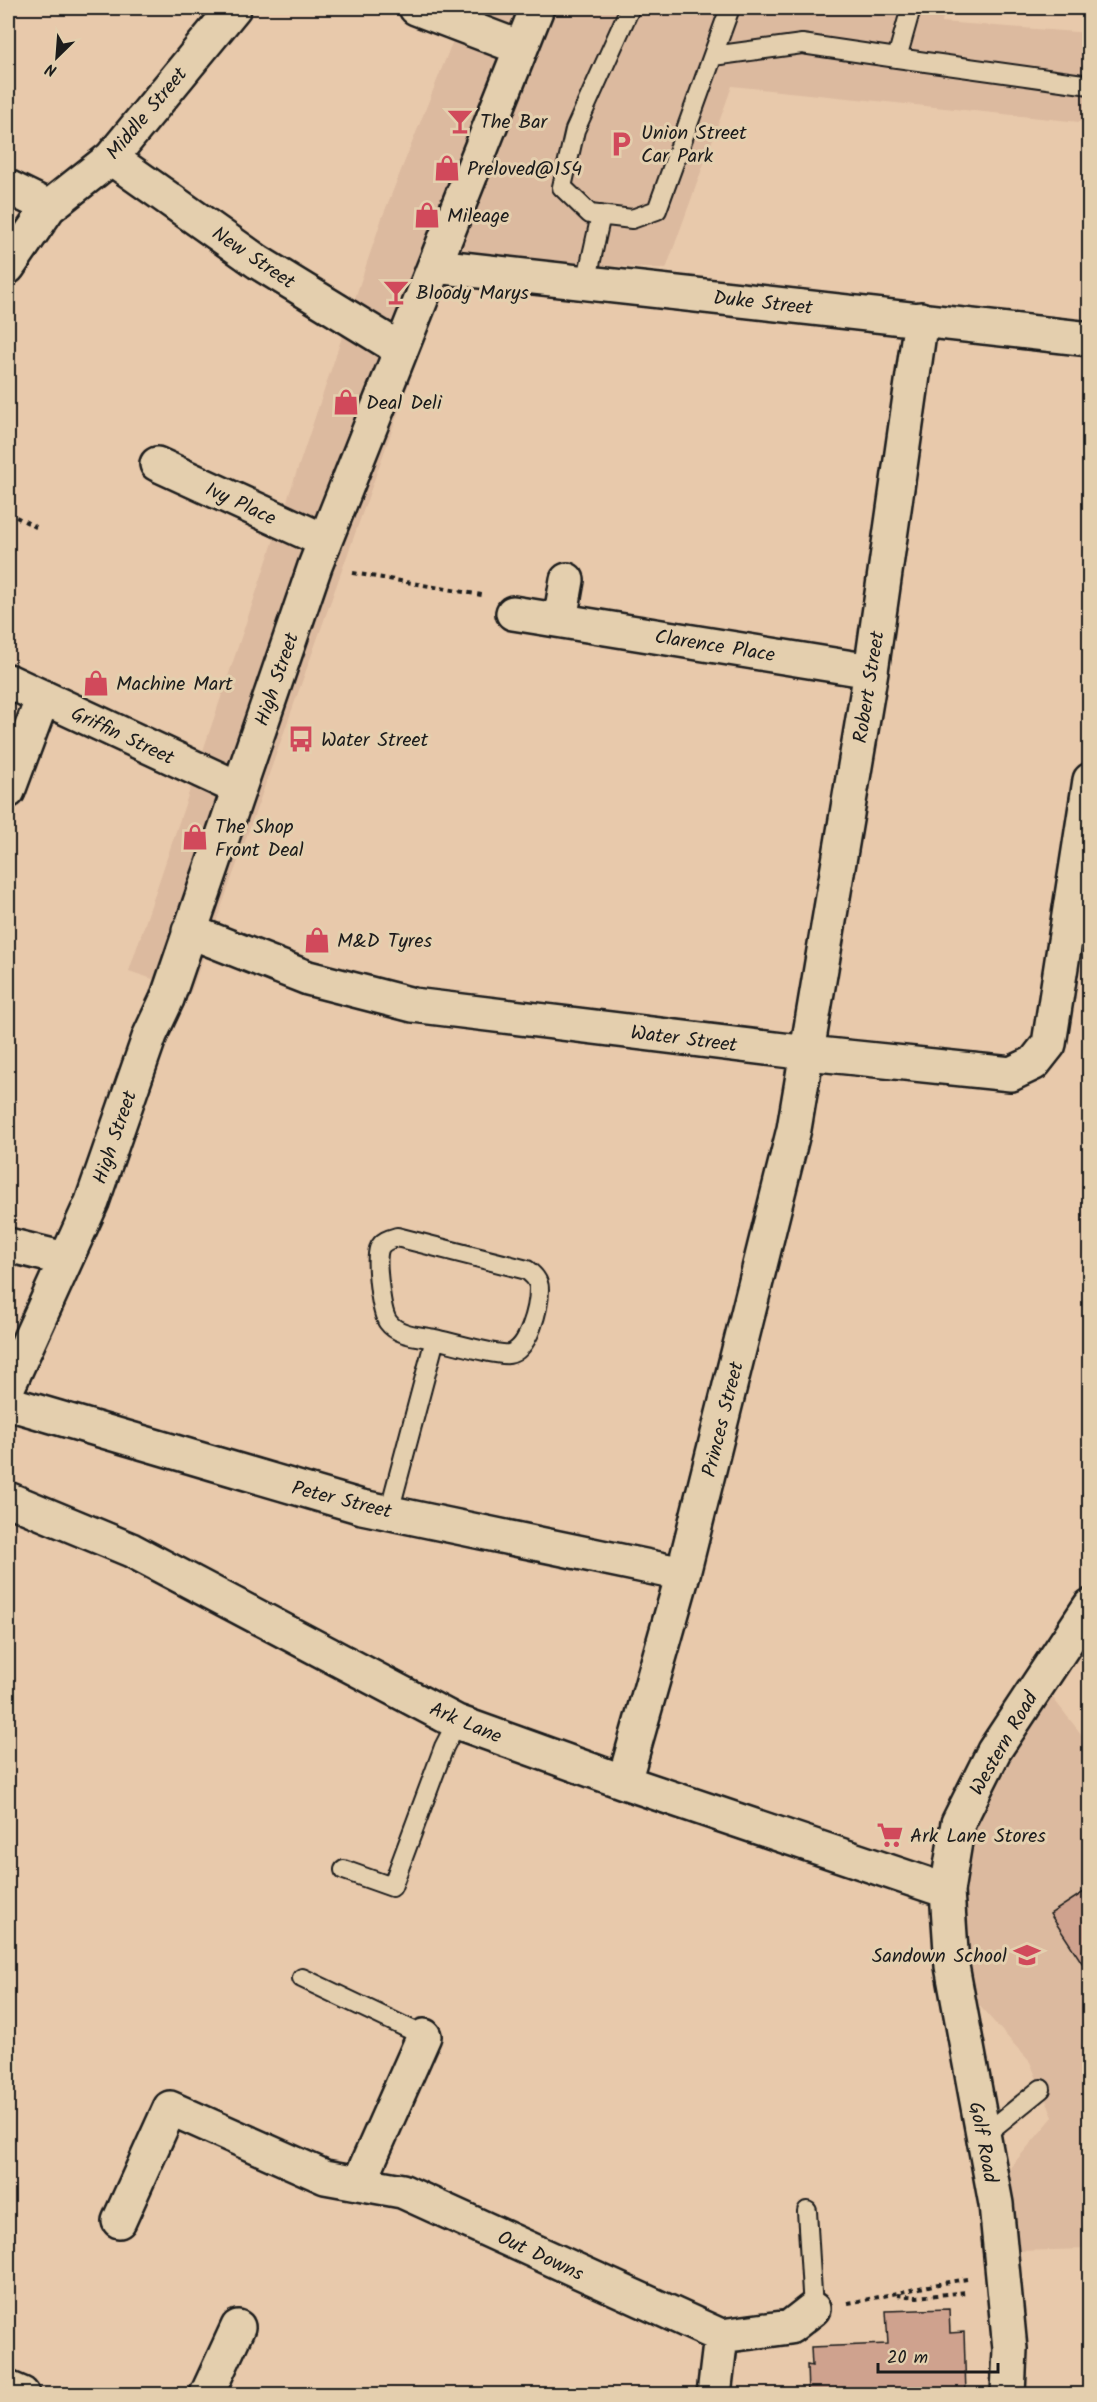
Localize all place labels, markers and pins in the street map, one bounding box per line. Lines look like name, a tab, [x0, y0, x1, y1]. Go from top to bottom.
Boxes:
bar icon: The Bar	[445, 106, 475, 136]
place label: The Bar	[480, 107, 549, 139]
place label: Union Street Car Park	[641, 118, 747, 173]
parking icon: Union Street Car Park	[606, 129, 636, 159]
shop icon: Preloved@154	[432, 153, 462, 183]
place label: Preloved@154	[467, 154, 582, 186]
shop icon: Mileage	[412, 200, 442, 230]
place label: Mileage	[447, 201, 509, 233]
bar icon: Bloody Marys	[381, 277, 411, 307]
place label: Bloody Marys	[416, 278, 529, 310]
shop icon: Deal Deli	[331, 387, 361, 417]
place label: Deal Deli	[366, 388, 443, 420]
shop icon: Machine Mart	[81, 668, 111, 698]
place label: Machine Mart	[116, 669, 233, 701]
bus stop icon: Water Street	[286, 724, 316, 754]
place label: Water Street	[321, 725, 428, 757]
place label: The Shop Front Deal	[215, 812, 304, 867]
shop icon: The Shop Front Deal	[180, 822, 210, 852]
shop icon: M&D Tyres	[302, 925, 332, 955]
place label: M&D Tyres	[337, 926, 432, 958]
supermarket icon: Ark Lane Stores	[875, 1820, 905, 1850]
place label: Ark Lane Stores	[910, 1821, 1046, 1853]
school or university icon: Sandown School	[1012, 1940, 1042, 1970]
place label: Sandown School	[872, 1941, 1007, 1973]

